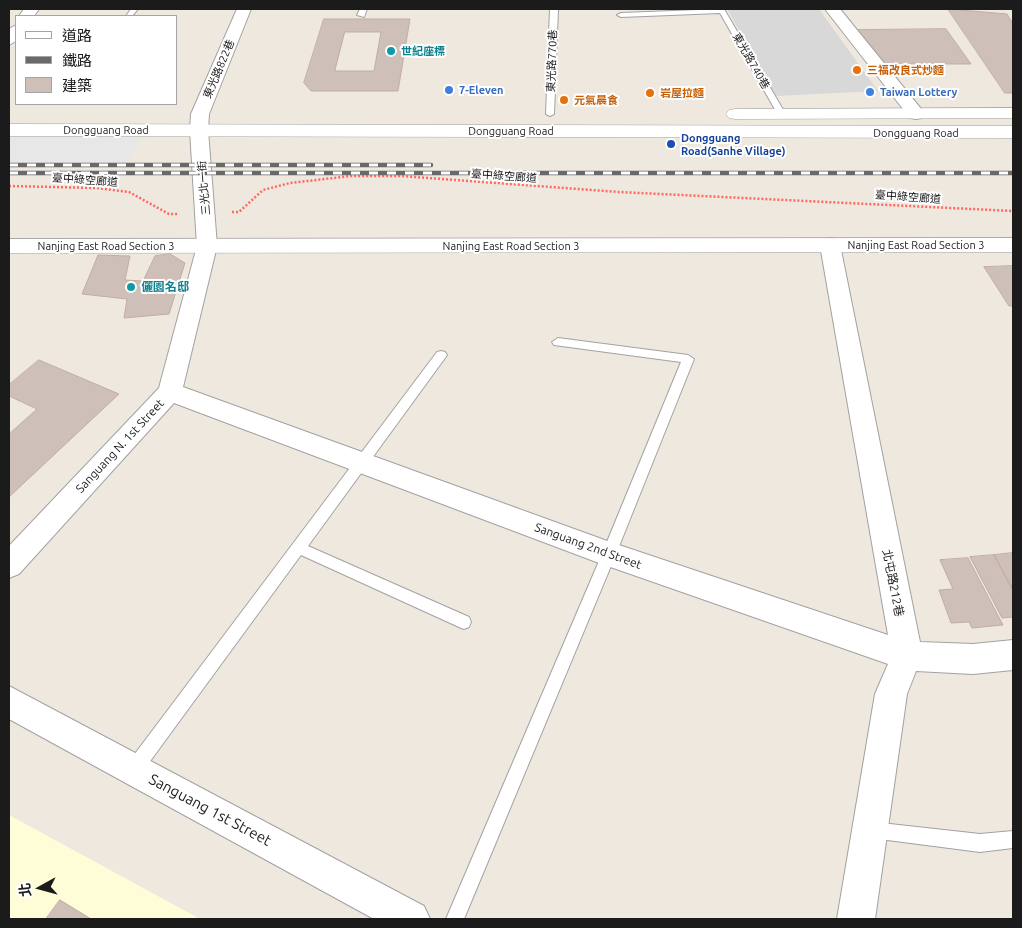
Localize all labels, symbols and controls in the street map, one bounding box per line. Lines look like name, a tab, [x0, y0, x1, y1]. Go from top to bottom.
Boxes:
legend	[15, 15, 178, 105]
text: 道路	[62, 27, 92, 44]
street label: 東光路770巷	[544, 29, 560, 93]
street label: 東光路740巷	[730, 31, 772, 91]
street label: 東光路822巷	[201, 38, 237, 100]
place label: 世紀座標	[401, 44, 445, 58]
marker: 世紀座標	[385, 45, 397, 57]
text: 鐵路	[62, 52, 92, 69]
place label: 三福改良式炒麵	[867, 63, 944, 77]
marker: 三福改良式炒麵	[851, 64, 863, 76]
text: 建築	[62, 77, 92, 94]
place label: 7-Eleven	[459, 83, 504, 97]
marker: 7-Eleven	[443, 84, 455, 96]
place label: Taiwan Lottery	[880, 85, 957, 99]
place label: 岩屋拉麵	[660, 86, 704, 100]
marker: Taiwan Lottery	[864, 86, 876, 98]
marker: 岩屋拉麵	[644, 87, 656, 99]
place label: 元氣晨食	[574, 93, 618, 107]
marker: 元氣晨食	[558, 94, 570, 106]
street label: Dongguang Road	[63, 123, 149, 137]
street label: Dongguang Road	[468, 124, 554, 138]
street label: Dongguang Road	[873, 126, 959, 140]
place label: Dongguang Road(Sanhe Village)	[681, 131, 786, 157]
marker: Dongguang Road(Sanhe Village)	[665, 138, 677, 150]
street label: 三光北一街	[195, 160, 213, 216]
street label: 臺中綠空廊道	[471, 167, 537, 185]
street label: 臺中綠空廊道	[52, 171, 118, 189]
street label: 臺中綠空廊道	[875, 188, 941, 206]
street label: Nanjing East Road Section 3	[848, 238, 984, 252]
street label: Nanjing East Road Section 3	[38, 239, 174, 253]
street label: Nanjing East Road Section 3	[443, 239, 579, 253]
place label: 儷園名邸	[141, 280, 189, 294]
marker: 儷園名邸	[125, 281, 137, 293]
street label: Sanguang N. 1st Street	[73, 396, 167, 496]
street label: Sanguang 2nd Street	[533, 520, 643, 572]
street label: 北屯路212巷	[879, 548, 907, 618]
street label: Sanguang 1st Street	[146, 770, 274, 850]
north arrow	[15, 863, 65, 913]
text: 北	[16, 882, 34, 898]

